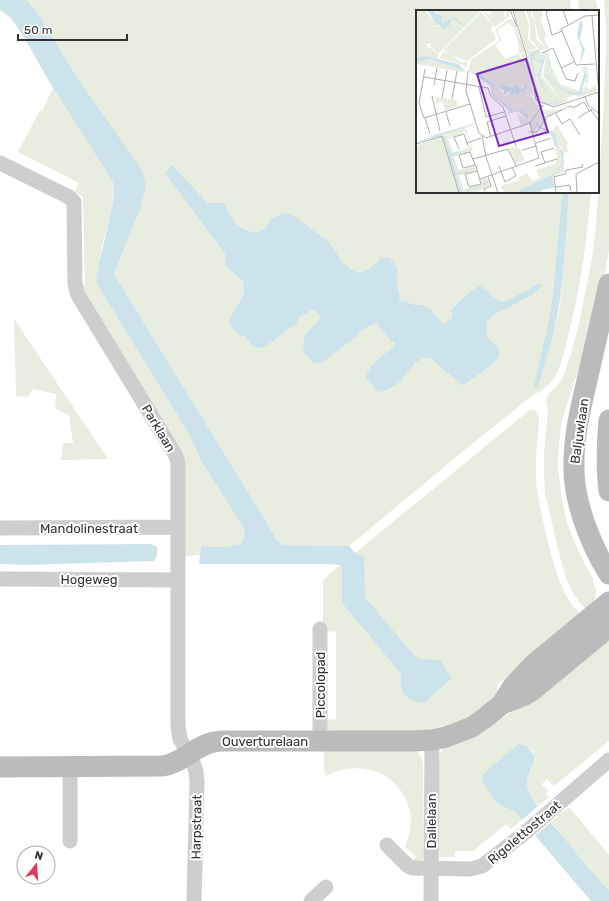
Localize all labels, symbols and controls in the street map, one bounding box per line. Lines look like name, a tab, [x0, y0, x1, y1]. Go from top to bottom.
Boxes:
inset map	[416, 10, 599, 193]
scale bar	[18, 16, 127, 42]
text: 50 m	[24, 23, 52, 37]
street label: Baljuwlaan	[567, 397, 592, 465]
street label: Parklaan	[139, 402, 179, 455]
street label: Mandolinestraat	[40, 521, 138, 536]
street label: Hogeweg	[61, 572, 117, 588]
street label: Piccolopad	[313, 652, 328, 718]
street label: Ouverturelaan	[222, 734, 308, 749]
street label: Dallelaan	[424, 793, 439, 849]
street label: Harpstraat	[188, 794, 205, 860]
street label: Rigolettostraat	[485, 797, 565, 868]
north arrow	[16, 845, 56, 885]
text: N	[33, 849, 45, 863]

